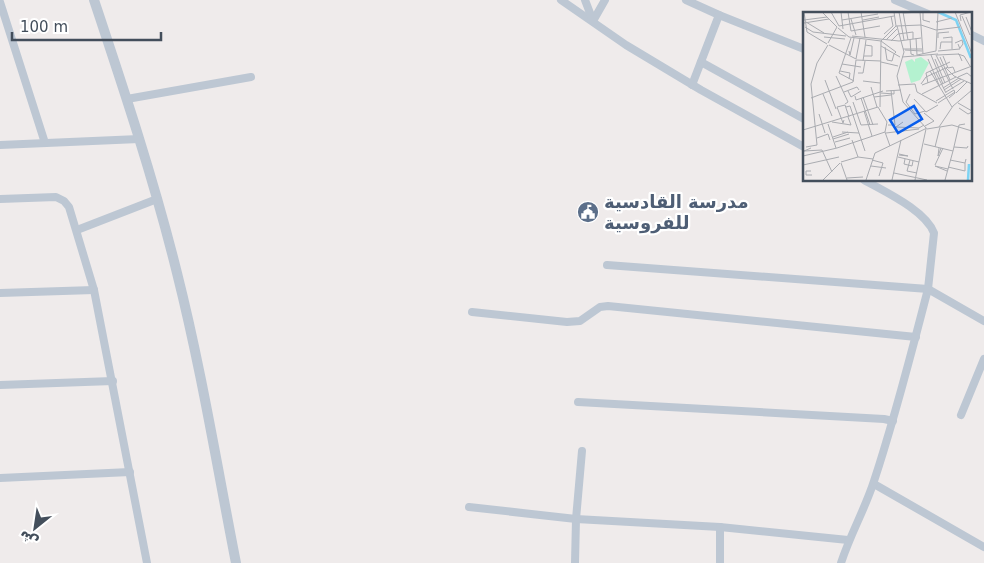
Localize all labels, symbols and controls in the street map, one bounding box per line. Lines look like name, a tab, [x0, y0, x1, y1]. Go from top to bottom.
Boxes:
scale bar	[12, 10, 161, 42]
inset map	[803, 12, 972, 181]
text: 100 m	[20, 18, 68, 36]
place label: مدرسة القادسية للفروسية	[604, 191, 749, 234]
public building icon: مدرسة القادسية للفروسية	[576, 200, 600, 224]
north arrow	[10, 503, 60, 553]
text: ش	[16, 527, 41, 551]

